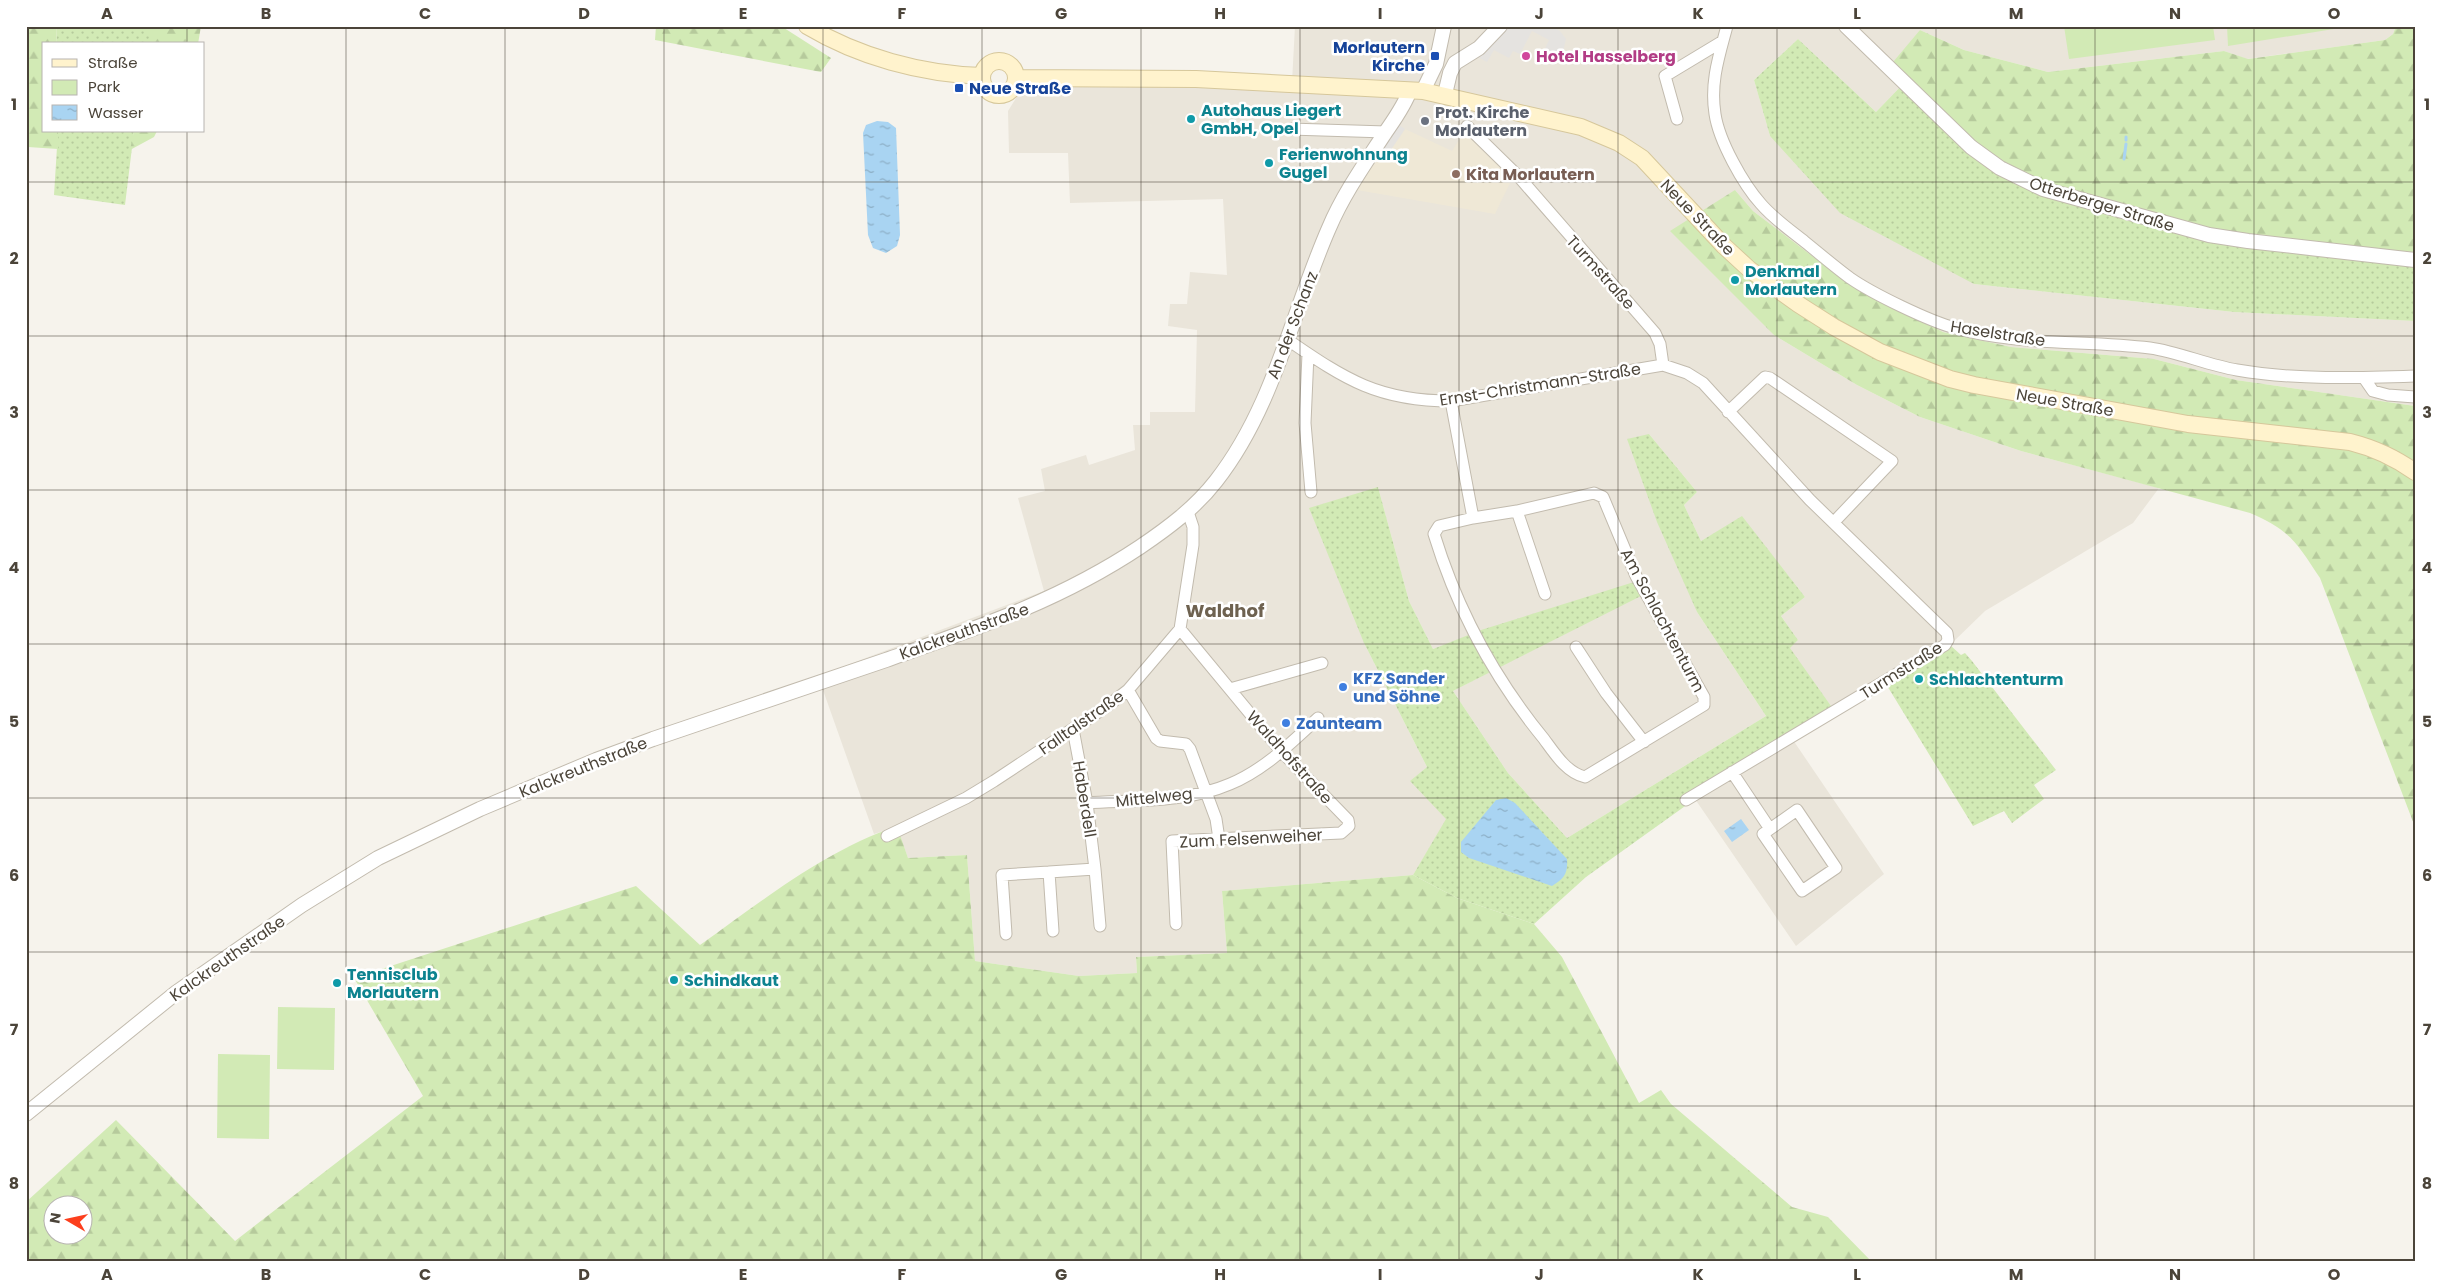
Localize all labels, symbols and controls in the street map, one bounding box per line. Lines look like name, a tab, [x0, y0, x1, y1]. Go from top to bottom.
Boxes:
text: A	[101, 2, 113, 25]
text: B	[261, 2, 271, 25]
text: C	[419, 2, 431, 25]
text: D	[578, 2, 590, 25]
text: E	[739, 2, 747, 25]
text: F	[898, 2, 907, 25]
text: G	[1055, 2, 1067, 25]
text: H	[1214, 2, 1226, 25]
text: I	[1378, 2, 1382, 25]
text: J	[1534, 2, 1544, 25]
text: K	[1692, 2, 1704, 25]
text: L	[1853, 2, 1861, 25]
text: M	[2009, 2, 2023, 25]
text: N	[2169, 2, 2181, 25]
text: O	[2328, 2, 2341, 25]
place label: Morlautern Kirche	[1333, 36, 1425, 77]
legend	[42, 42, 205, 132]
place label: Hotel Hasselberg	[1536, 45, 1676, 68]
marker: Morlautern Kirche	[1429, 50, 1441, 62]
marker: Hotel Hasselberg	[1520, 50, 1532, 62]
text: Straße	[88, 52, 138, 73]
text: Park	[88, 76, 120, 97]
place label: Neue Straße	[969, 77, 1071, 100]
marker: Neue Straße	[953, 82, 965, 94]
text: 1	[11, 93, 17, 116]
text: 1	[2424, 93, 2430, 116]
place label: Autohaus Liegert GmbH, Opel	[1201, 99, 1341, 140]
place label: Prot. Kirche Morlautern	[1435, 101, 1530, 142]
text: Wasser	[88, 102, 144, 123]
marker: Autohaus Liegert GmbH, Opel	[1185, 113, 1197, 125]
marker: Prot. Kirche Morlautern	[1419, 115, 1431, 127]
place label: Ferienwohnung Gugel	[1279, 143, 1408, 184]
marker: Ferienwohnung Gugel	[1263, 157, 1275, 169]
place label: Kita Morlautern	[1466, 163, 1595, 186]
marker: Kita Morlautern	[1450, 168, 1462, 180]
street label: Otterberger Straße	[2026, 171, 2177, 238]
street label: Neue Straße	[1655, 174, 1740, 261]
street label: Turmstraße	[1561, 230, 1640, 315]
text: 2	[9, 247, 19, 270]
text: 2	[2422, 247, 2432, 270]
place label: Denkmal Morlautern	[1745, 260, 1837, 301]
street label: An der Schanz	[1261, 268, 1324, 382]
marker: Denkmal Morlautern	[1729, 274, 1741, 286]
street label: Haselstraße	[1949, 315, 2047, 352]
street label: Ernst-Christmann-Straße	[1438, 357, 1642, 412]
street label: Neue Straße	[2014, 383, 2115, 422]
text: 3	[9, 401, 19, 424]
text: 3	[2422, 401, 2432, 424]
street label: Am Schlachtenturm	[1615, 544, 1710, 696]
text: 4	[9, 556, 20, 579]
text: 4	[2422, 556, 2433, 579]
street label: Kalckreuthstraße	[896, 597, 1032, 666]
district label: Waldhof	[1186, 598, 1265, 623]
street label: Turmstraße	[1856, 636, 1947, 705]
place label: KFZ Sander und Söhne	[1353, 667, 1445, 708]
place label: Schlachtenturm	[1929, 668, 2064, 691]
marker: Schlachtenturm	[1913, 673, 1925, 685]
marker: KFZ Sander und Söhne	[1337, 681, 1349, 693]
street label: Falltalstraße	[1034, 685, 1129, 760]
street label: Waldhofstraße	[1241, 706, 1338, 809]
text: 5	[9, 710, 19, 733]
text: 5	[2422, 710, 2432, 733]
place label: Zaunteam	[1296, 712, 1382, 735]
marker: Zaunteam	[1280, 717, 1292, 729]
street label: Kalckreuthstraße	[516, 731, 651, 804]
street label: Haberdell	[1067, 759, 1102, 839]
street label: Mittelweg	[1115, 782, 1194, 813]
street label: Zum Felsenweiher	[1179, 823, 1323, 854]
text: 6	[9, 864, 19, 887]
text: 6	[2422, 864, 2432, 887]
street label: Kalckreuthstraße	[165, 910, 290, 1007]
place label: Tennisclub Morlautern	[347, 963, 439, 1004]
place label: Schindkaut	[684, 969, 779, 992]
marker: Schindkaut	[668, 974, 680, 986]
marker: Tennisclub Morlautern	[331, 977, 343, 989]
text: 7	[10, 1018, 19, 1041]
text: 7	[2423, 1018, 2432, 1041]
text: 8	[9, 1172, 19, 1195]
text: 8	[2422, 1172, 2432, 1195]
north arrow	[42, 1196, 92, 1246]
text: N	[44, 1211, 66, 1225]
text: A	[101, 1263, 113, 1286]
text: B	[261, 1263, 271, 1286]
text: C	[419, 1263, 431, 1286]
text: D	[578, 1263, 590, 1286]
text: E	[739, 1263, 747, 1286]
text: F	[898, 1263, 907, 1286]
text: G	[1055, 1263, 1067, 1286]
text: H	[1214, 1263, 1226, 1286]
text: I	[1378, 1263, 1382, 1286]
text: J	[1534, 1263, 1544, 1286]
text: K	[1692, 1263, 1704, 1286]
text: L	[1853, 1263, 1861, 1286]
text: M	[2009, 1263, 2023, 1286]
text: N	[2169, 1263, 2181, 1286]
text: O	[2328, 1263, 2341, 1286]

